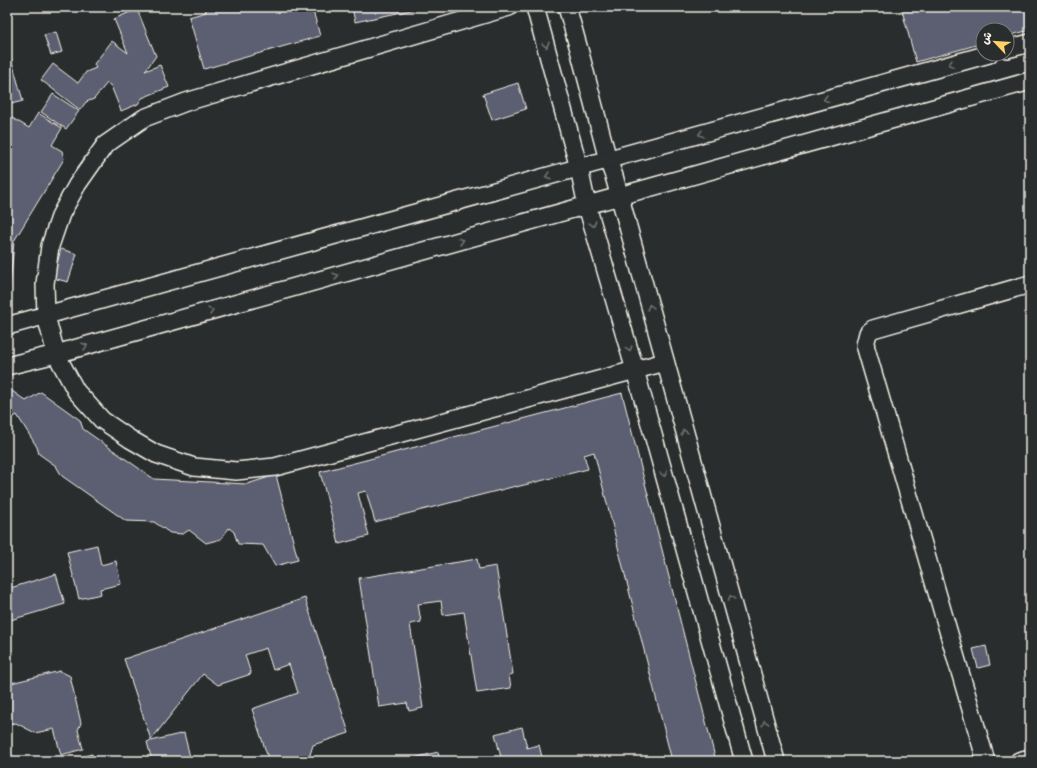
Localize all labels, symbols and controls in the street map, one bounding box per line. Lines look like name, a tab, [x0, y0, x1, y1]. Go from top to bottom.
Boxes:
north arrow	[975, 22, 1015, 62]
text: ش	[978, 30, 995, 46]
one-way arrow	[541, 41, 549, 48]
one-way arrow	[948, 60, 954, 68]
one-way arrow	[823, 94, 830, 103]
one-way arrow	[697, 129, 704, 138]
one-way arrow	[545, 171, 552, 180]
one-way arrow	[588, 221, 597, 228]
one-way arrow	[457, 237, 464, 246]
one-way arrow	[332, 272, 339, 281]
one-way arrow	[646, 304, 654, 310]
one-way arrow	[207, 307, 214, 316]
one-way arrow	[82, 342, 89, 351]
one-way arrow	[624, 346, 633, 353]
one-way arrow	[681, 429, 689, 436]
one-way arrow	[659, 471, 668, 478]
one-way arrow	[727, 595, 736, 602]
one-way arrow	[761, 720, 770, 727]

